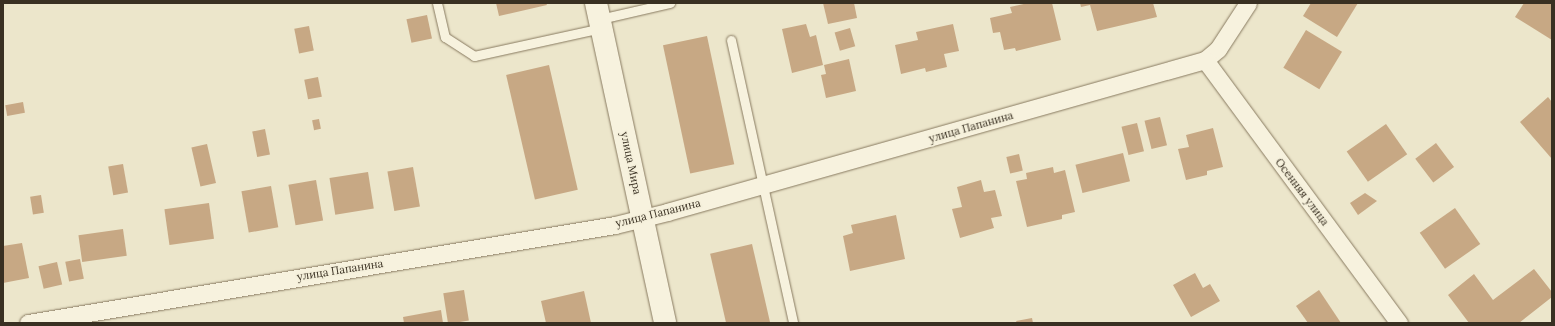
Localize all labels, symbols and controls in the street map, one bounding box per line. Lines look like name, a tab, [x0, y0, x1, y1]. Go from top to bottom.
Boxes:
street label: улица Папанина	[927, 109, 1015, 145]
street label: улица Мира	[618, 130, 644, 196]
street label: Осенняя улица	[1272, 156, 1332, 228]
street label: улица Папанина	[614, 196, 702, 230]
street label: улица Папанина	[296, 257, 384, 283]

